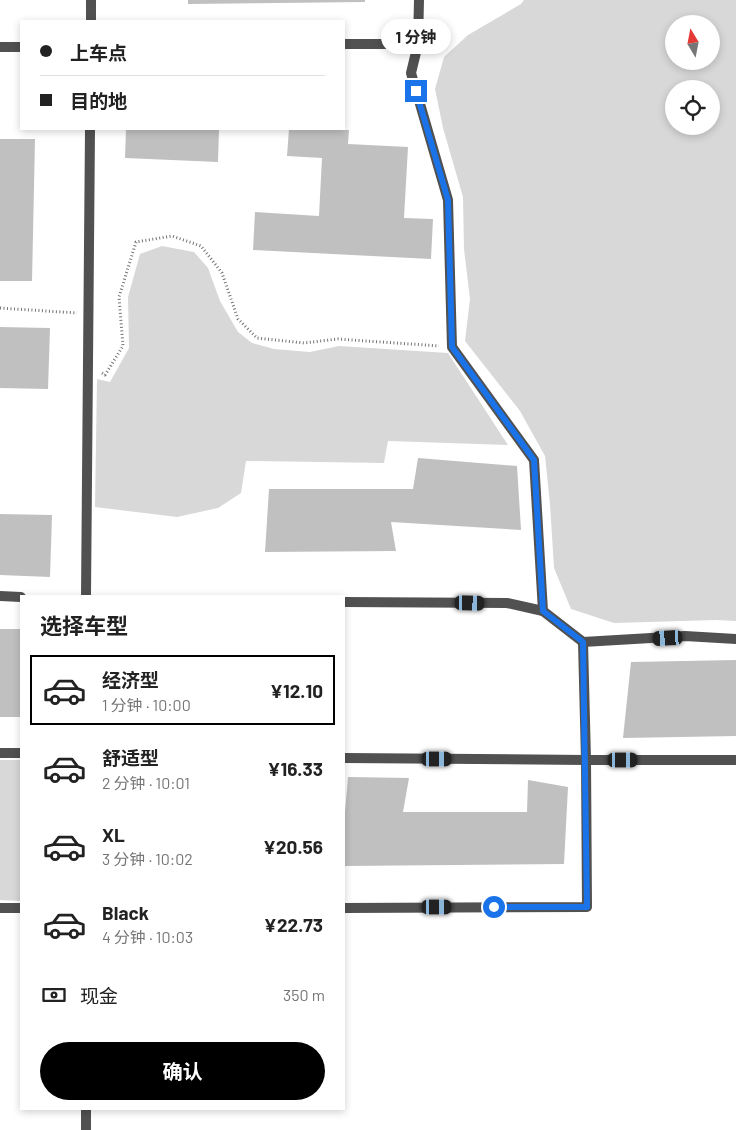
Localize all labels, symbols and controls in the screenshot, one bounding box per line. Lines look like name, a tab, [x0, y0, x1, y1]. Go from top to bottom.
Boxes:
north arrow	[665, 15, 720, 70]
map controls	[665, 15, 720, 135]
callout: 1 分钟	[381, 18, 451, 54]
text: 1 分钟	[396, 27, 436, 46]
text: 上车点	[70, 41, 127, 64]
route end	[405, 80, 427, 102]
button: locate	[665, 80, 720, 135]
text: 目的地	[70, 89, 127, 112]
car	[454, 595, 485, 611]
text: 选择车型	[40, 612, 128, 638]
car	[652, 630, 683, 646]
icon: car	[42, 668, 87, 713]
text: 经济型	[102, 668, 159, 691]
text: ¥12.10	[270, 679, 323, 702]
text: 1 分钟 · 10:00	[102, 695, 191, 714]
icon: car	[42, 746, 87, 791]
text: 舒适型	[102, 746, 159, 769]
car	[422, 752, 452, 767]
car	[608, 753, 638, 768]
text: ¥16.33	[267, 757, 323, 780]
text: 2 分钟 · 10:01	[102, 773, 190, 792]
text: XL	[102, 823, 125, 846]
icon: car	[42, 824, 87, 869]
text: ¥20.56	[263, 835, 323, 858]
text: 3 分钟 · 10:02	[102, 849, 193, 868]
route start	[483, 896, 505, 918]
car	[422, 900, 452, 915]
text: Black	[102, 901, 149, 924]
icon: car	[42, 902, 87, 947]
text: ¥22.73	[264, 913, 323, 936]
text: 4 分钟 · 10:03	[102, 927, 193, 946]
icon: cash	[40, 981, 68, 1009]
text: 现金	[80, 984, 118, 1007]
text: 350 m	[283, 985, 325, 1004]
button: 确认	[40, 1042, 325, 1100]

